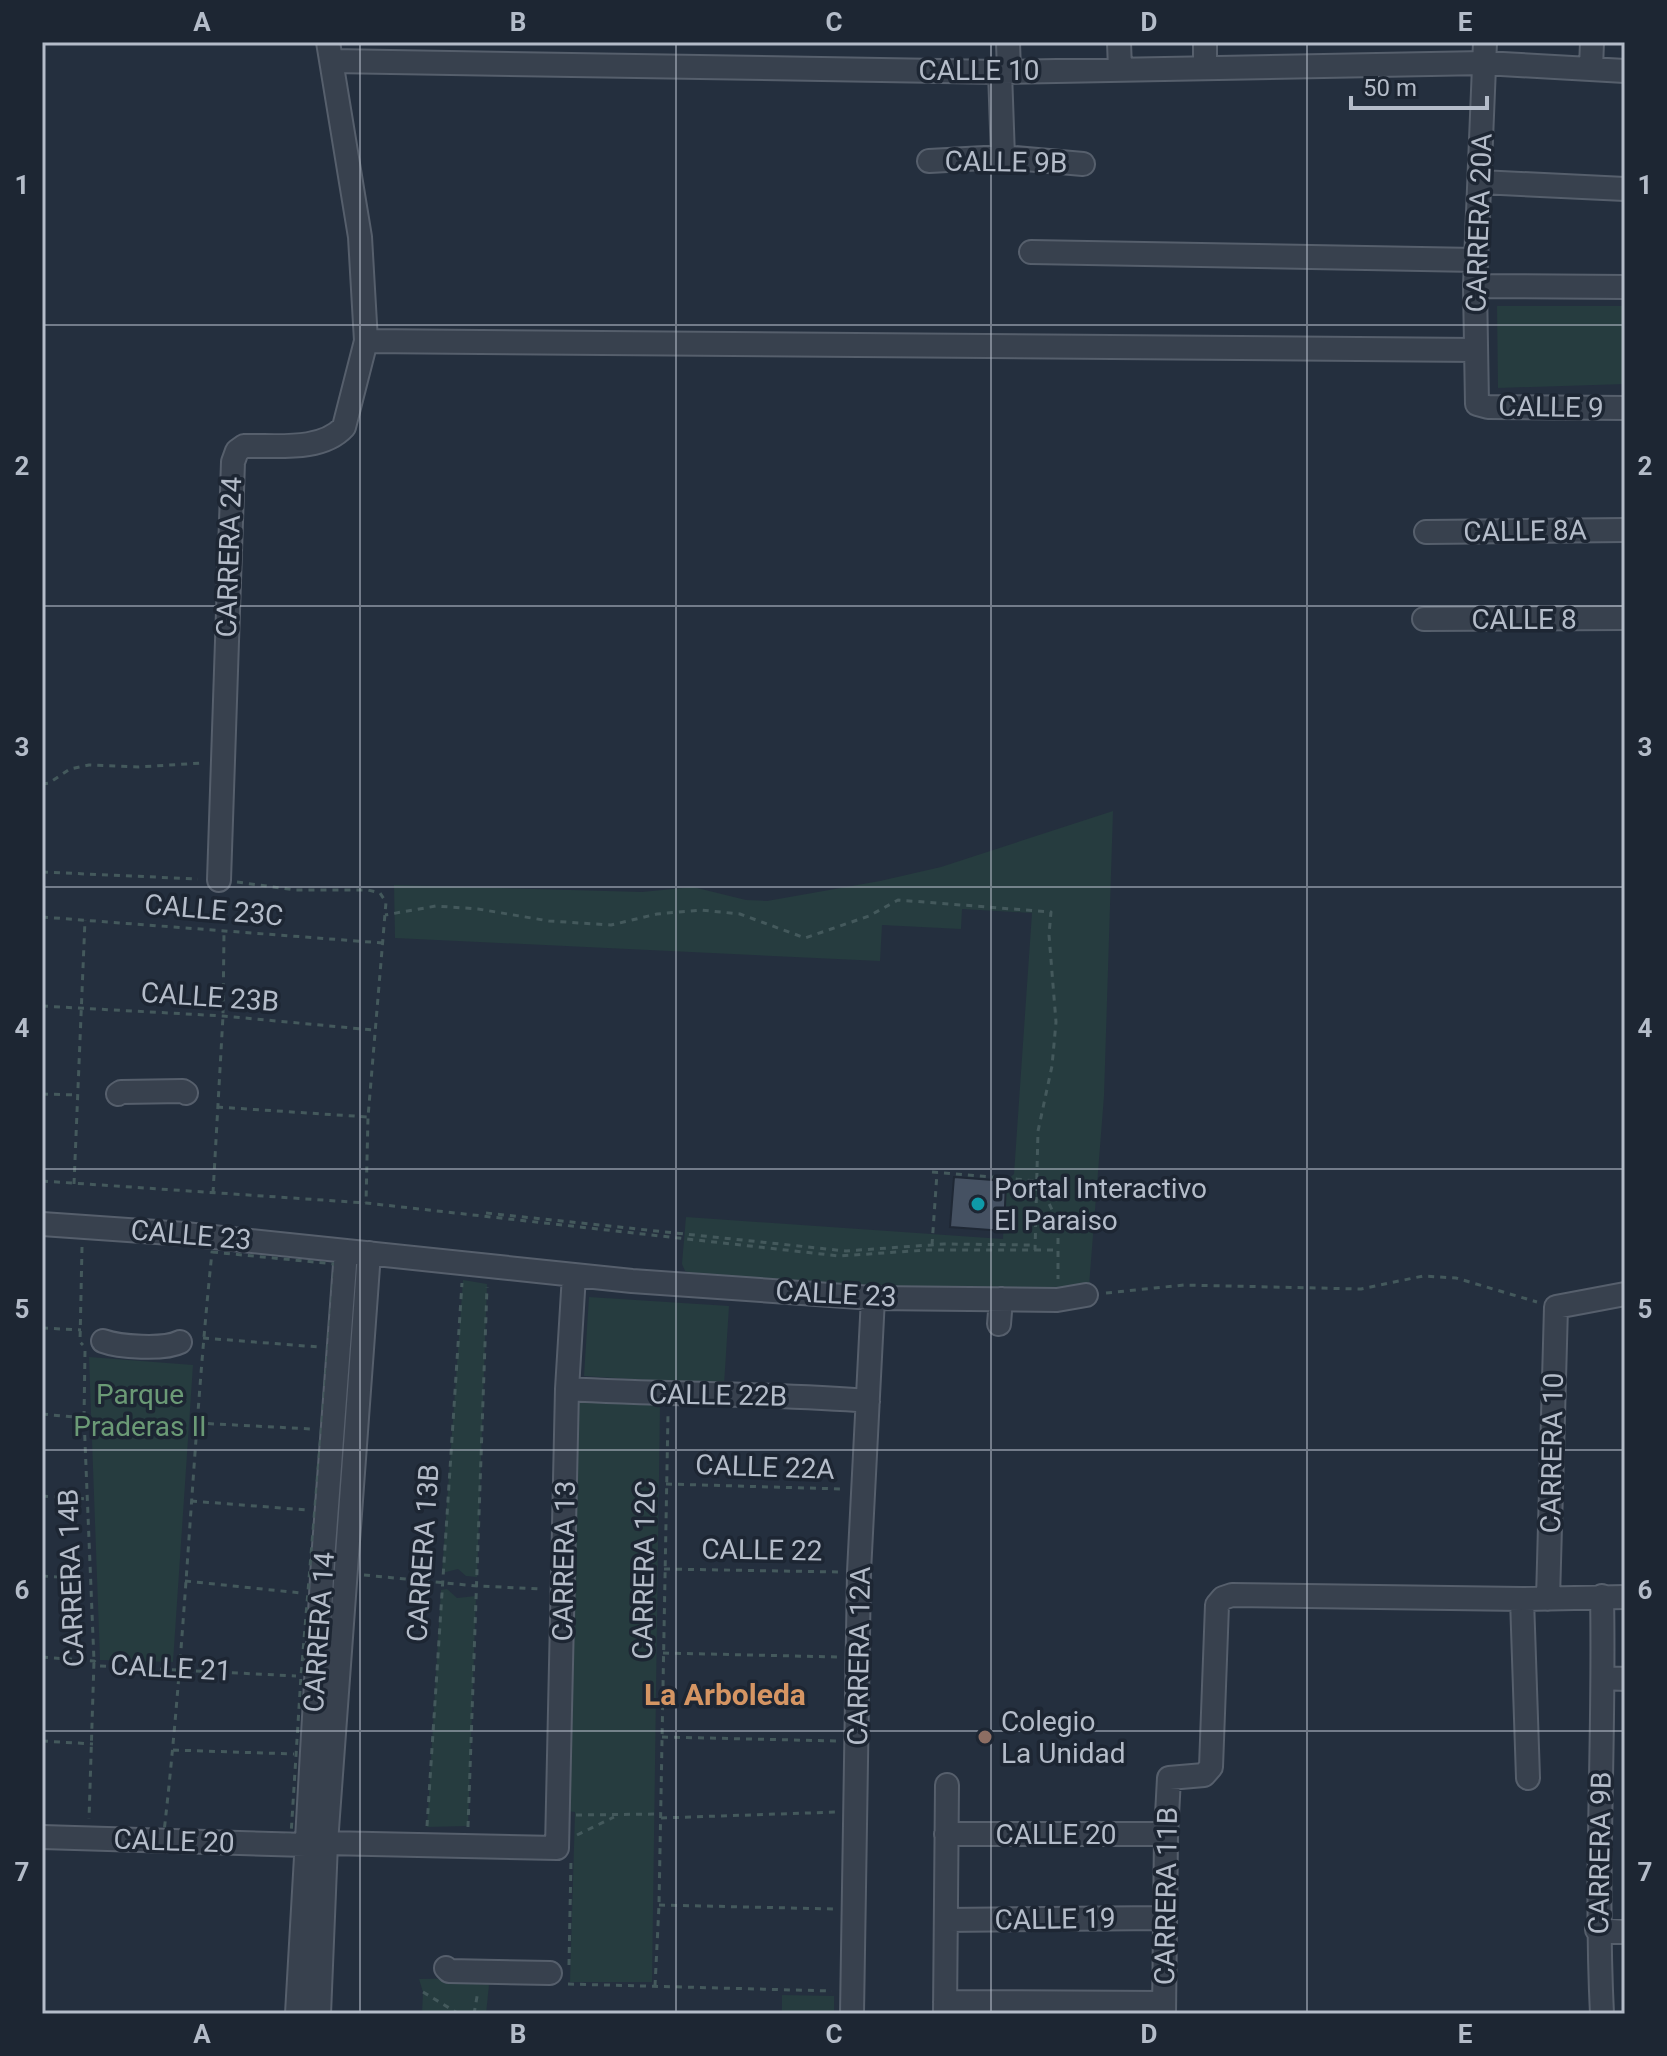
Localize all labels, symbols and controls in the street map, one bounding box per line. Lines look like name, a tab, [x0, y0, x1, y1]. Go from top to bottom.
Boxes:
text: A	[193, 7, 211, 37]
text: B	[510, 7, 526, 37]
text: C	[825, 7, 843, 37]
text: D	[1141, 7, 1157, 37]
text: E	[1458, 7, 1473, 37]
street label: CALLE 10	[919, 54, 1039, 87]
scale bar	[1351, 60, 1487, 110]
text: 50 m	[1363, 74, 1417, 102]
street label: CARRERA 20A	[1459, 133, 1499, 313]
street label: CALLE 9B	[944, 144, 1068, 180]
text: 1	[15, 170, 29, 200]
text: 1	[1638, 170, 1652, 200]
street label: CALLE 9	[1498, 390, 1604, 424]
text: 2	[15, 451, 29, 481]
text: 2	[1638, 451, 1652, 481]
street label: CARRERA 24	[210, 476, 248, 638]
street label: CALLE 8A	[1463, 513, 1587, 549]
street label: CALLE 8	[1471, 603, 1577, 636]
text: 3	[15, 732, 29, 762]
text: 3	[1638, 732, 1652, 762]
street label: CALLE 23C	[143, 887, 285, 933]
street label: CALLE 23B	[140, 976, 280, 1018]
text: 4	[15, 1013, 30, 1043]
text: 4	[1638, 1013, 1653, 1043]
place label: Portal Interactivo El Paraiso	[994, 1172, 1207, 1237]
marker: Portal Interactivo El Paraiso	[969, 1195, 987, 1213]
street label: CALLE 23	[129, 1213, 253, 1257]
street label: CALLE 23	[775, 1274, 897, 1314]
text: 5	[15, 1294, 29, 1324]
text: 5	[1638, 1294, 1652, 1324]
street label: CARRERA 10	[1534, 1372, 1570, 1534]
street label: CALLE 22B	[649, 1377, 787, 1413]
park label: Parque Praderas II	[73, 1378, 207, 1443]
street label: CALLE 22A	[695, 1448, 835, 1486]
street label: CARRERA 13B	[400, 1463, 446, 1643]
street label: CARRERA 13	[546, 1480, 582, 1642]
street label: CARRERA 12C	[626, 1480, 662, 1660]
street label: CARRERA 14B	[51, 1488, 91, 1668]
street label: CALLE 22	[701, 1532, 823, 1568]
street label: CARRERA 14	[297, 1550, 341, 1713]
street label: CARRERA 12A	[841, 1566, 877, 1746]
text: 6	[15, 1575, 30, 1605]
text: 6	[1638, 1575, 1653, 1605]
street label: CALLE 21	[110, 1648, 232, 1688]
district label: La Arboleda	[644, 1677, 806, 1712]
place label: Colegio La Unidad	[1001, 1705, 1126, 1770]
marker: Colegio La Unidad	[976, 1728, 994, 1746]
street label: CARRERA 9B	[1582, 1771, 1618, 1935]
street label: CARRERA 11B	[1148, 1807, 1184, 1985]
street label: CALLE 20	[996, 1818, 1116, 1851]
street label: CALLE 20	[113, 1822, 235, 1860]
text: 7	[15, 1857, 29, 1887]
text: 7	[1638, 1857, 1652, 1887]
street label: CALLE 19	[994, 1901, 1116, 1937]
text: A	[193, 2019, 211, 2049]
text: B	[510, 2019, 526, 2049]
text: C	[825, 2019, 843, 2049]
text: D	[1141, 2019, 1157, 2049]
text: E	[1458, 2019, 1473, 2049]

